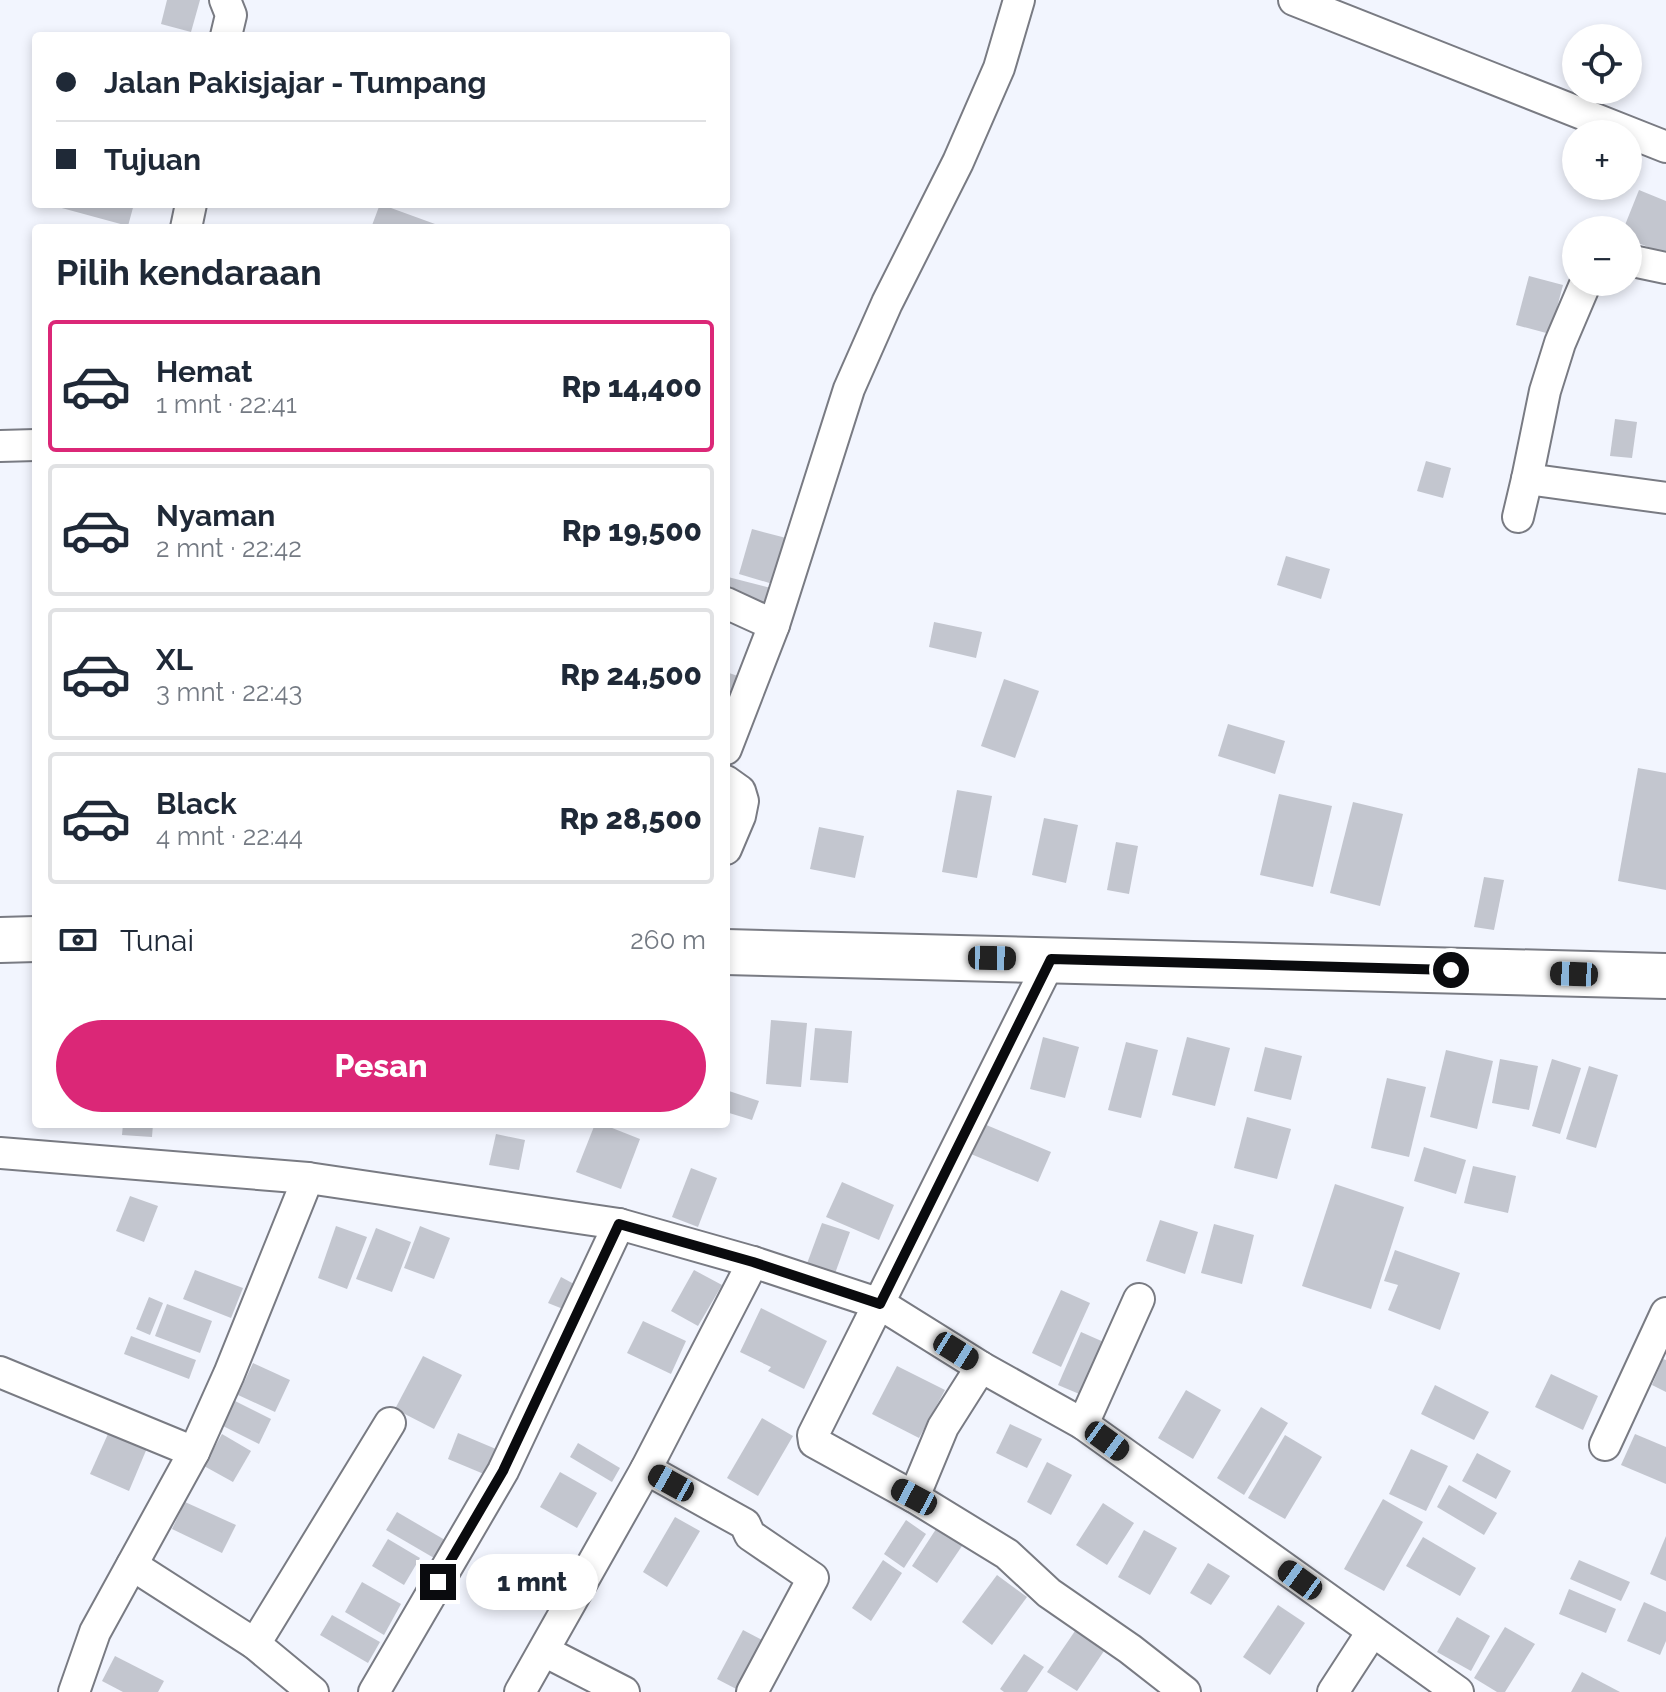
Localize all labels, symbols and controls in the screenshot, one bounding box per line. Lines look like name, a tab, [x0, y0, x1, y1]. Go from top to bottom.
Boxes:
map controls	[1562, 24, 1642, 296]
button: locate	[1562, 24, 1642, 104]
text: Jalan Pakisjajar - Tumpang	[104, 65, 486, 100]
button: +	[1562, 120, 1642, 200]
text: Tujuan	[104, 142, 201, 177]
button: −	[1562, 216, 1642, 296]
text: Pilih kendaraan	[56, 251, 322, 293]
icon: car	[60, 350, 132, 422]
text: Hemat	[156, 354, 253, 389]
text: Rp 14,400	[562, 369, 702, 404]
text: 1 mnt · 22:41	[156, 389, 297, 419]
icon: car	[60, 494, 132, 566]
text: Nyaman	[156, 498, 276, 533]
text: Rp 19,500	[562, 513, 702, 548]
text: 2 mnt · 22:42	[156, 533, 302, 563]
icon: car	[60, 638, 132, 710]
text: XL	[156, 642, 193, 677]
text: Rp 24,500	[560, 657, 702, 692]
text: 3 mnt · 22:43	[156, 677, 302, 707]
icon: car	[60, 782, 132, 854]
text: Black	[156, 786, 237, 821]
text: Rp 28,500	[559, 801, 702, 836]
text: 4 mnt · 22:44	[156, 821, 303, 851]
icon: cash	[56, 918, 100, 962]
text: Tunai	[120, 923, 194, 958]
text: 260 m	[630, 925, 706, 955]
car	[968, 946, 1016, 970]
route start	[1433, 952, 1469, 988]
car	[1550, 961, 1598, 987]
button: Pesan	[56, 1020, 706, 1112]
car	[929, 1328, 983, 1374]
car	[1081, 1417, 1133, 1465]
car	[644, 1461, 698, 1505]
car	[887, 1475, 941, 1519]
callout: 1 mnt	[466, 1554, 598, 1610]
car	[1274, 1556, 1326, 1604]
route end	[420, 1564, 456, 1600]
text: 1 mnt	[497, 1567, 567, 1597]

